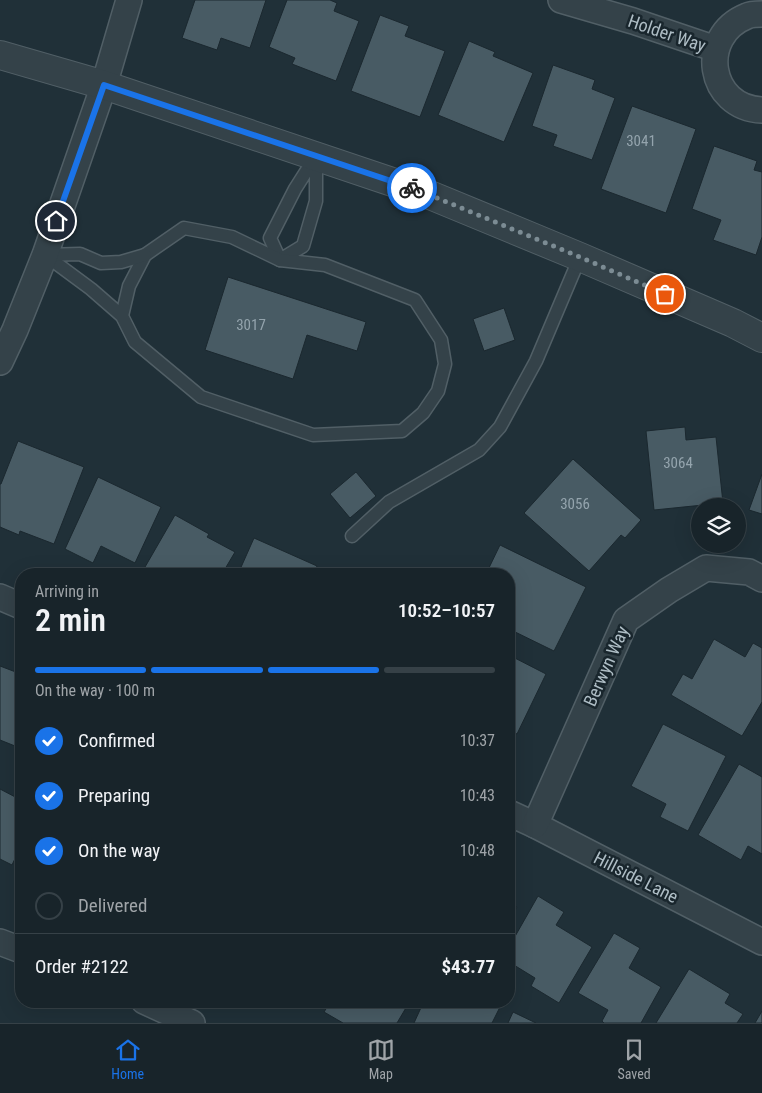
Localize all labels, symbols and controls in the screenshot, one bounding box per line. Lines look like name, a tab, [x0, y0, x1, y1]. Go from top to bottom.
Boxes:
street label: Holder Way	[625, 10, 709, 56]
house number: 3041	[626, 132, 656, 150]
courier	[387, 163, 437, 213]
icon: bike	[398, 174, 426, 202]
pin	[35, 200, 77, 242]
icon: home	[42, 207, 70, 235]
pin	[644, 273, 686, 315]
icon: bag	[651, 280, 679, 308]
house number: 3017	[236, 316, 266, 334]
house number: 3064	[663, 454, 693, 472]
house number: 3056	[560, 495, 590, 513]
map controls	[691, 498, 746, 553]
button: layers	[691, 498, 746, 553]
text: Arriving in	[35, 582, 99, 601]
text: 10:52–10:57	[398, 599, 495, 622]
text: 2 min	[35, 601, 106, 639]
street label: Berwyn Way	[579, 622, 633, 709]
text: On the way · 100 m	[35, 681, 155, 700]
icon: check	[35, 727, 63, 755]
text: Confirmed	[78, 729, 155, 752]
text: 10:37	[460, 731, 495, 750]
icon: check	[35, 782, 63, 810]
text: Preparing	[78, 784, 150, 807]
text: 10:43	[460, 786, 495, 805]
icon: check	[35, 837, 63, 865]
text: On the way	[78, 839, 160, 862]
text: 10:48	[460, 841, 495, 860]
street label: Hillside Lane	[590, 847, 682, 907]
text: Delivered	[78, 894, 147, 917]
text: Order #2122	[35, 955, 128, 978]
text: $43.77	[441, 955, 495, 978]
tab: Home	[111, 1036, 144, 1082]
tab: Map	[367, 1036, 395, 1082]
tab: Saved	[617, 1036, 651, 1082]

